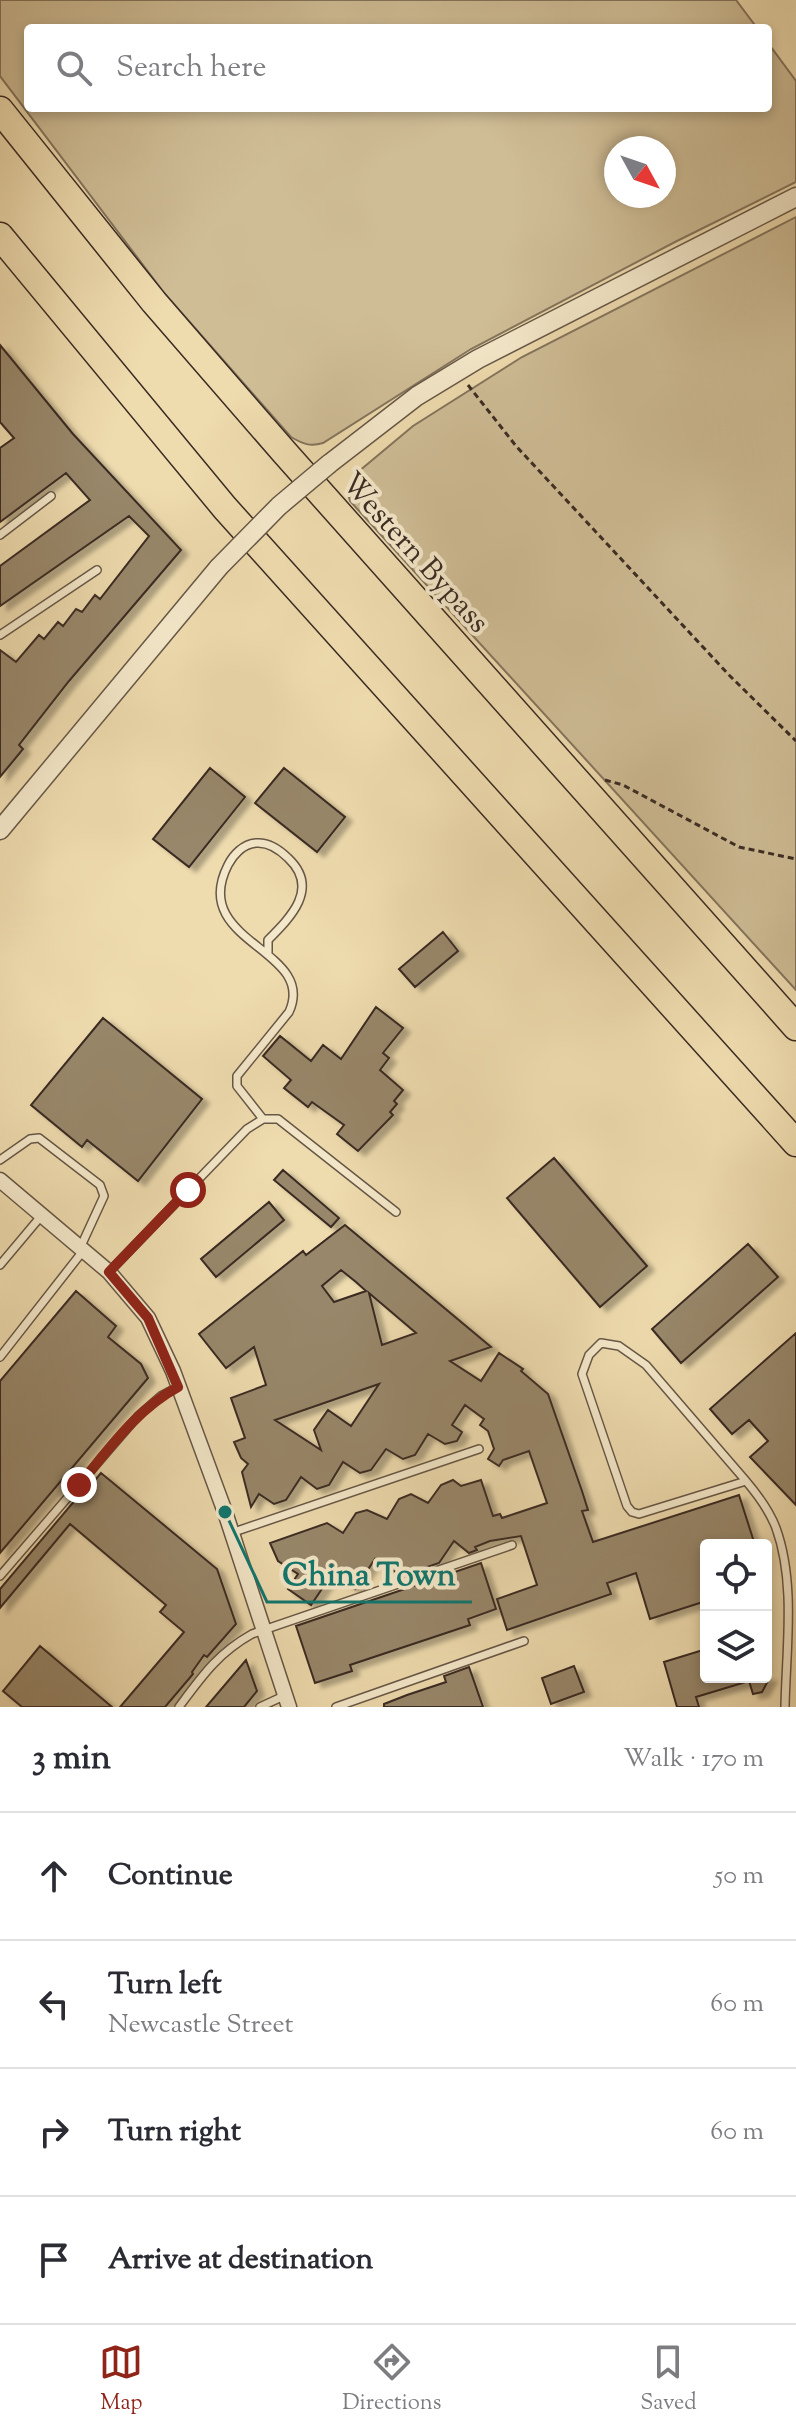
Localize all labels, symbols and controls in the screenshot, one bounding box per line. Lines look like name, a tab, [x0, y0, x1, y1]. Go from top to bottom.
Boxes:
search box	[24, 24, 772, 112]
icon: search	[52, 46, 96, 90]
text: Search here	[116, 47, 266, 90]
north arrow	[604, 136, 676, 208]
street label: Western Bypass	[330, 464, 498, 644]
route start	[170, 1172, 206, 1208]
route end	[61, 1467, 97, 1503]
map controls	[700, 1539, 772, 1683]
button: locate	[700, 1539, 772, 1611]
callout: China Town	[267, 1546, 472, 1602]
text: China Town	[282, 1554, 456, 1600]
button: layers	[700, 1611, 772, 1683]
text: 3 min	[32, 1735, 111, 1784]
text: Walk · 170 m	[623, 1741, 764, 1778]
icon: ahead	[32, 1854, 76, 1898]
text: Continue	[108, 1855, 233, 1898]
text: 50 m	[714, 1858, 764, 1895]
text: Turn left	[108, 1964, 222, 2007]
icon: left	[32, 1982, 76, 2026]
text: 60 m	[710, 1986, 764, 2023]
text: Newcastle Street	[108, 2007, 293, 2044]
icon: right	[32, 2110, 76, 2154]
text: Turn right	[108, 2111, 241, 2154]
text: 60 m	[710, 2114, 764, 2151]
icon: arrive	[32, 2238, 76, 2282]
text: Arrive at destination	[108, 2239, 373, 2282]
tab: Map	[99, 2340, 143, 2420]
tab: Directions	[342, 2340, 441, 2420]
tab: Saved	[640, 2340, 697, 2420]

